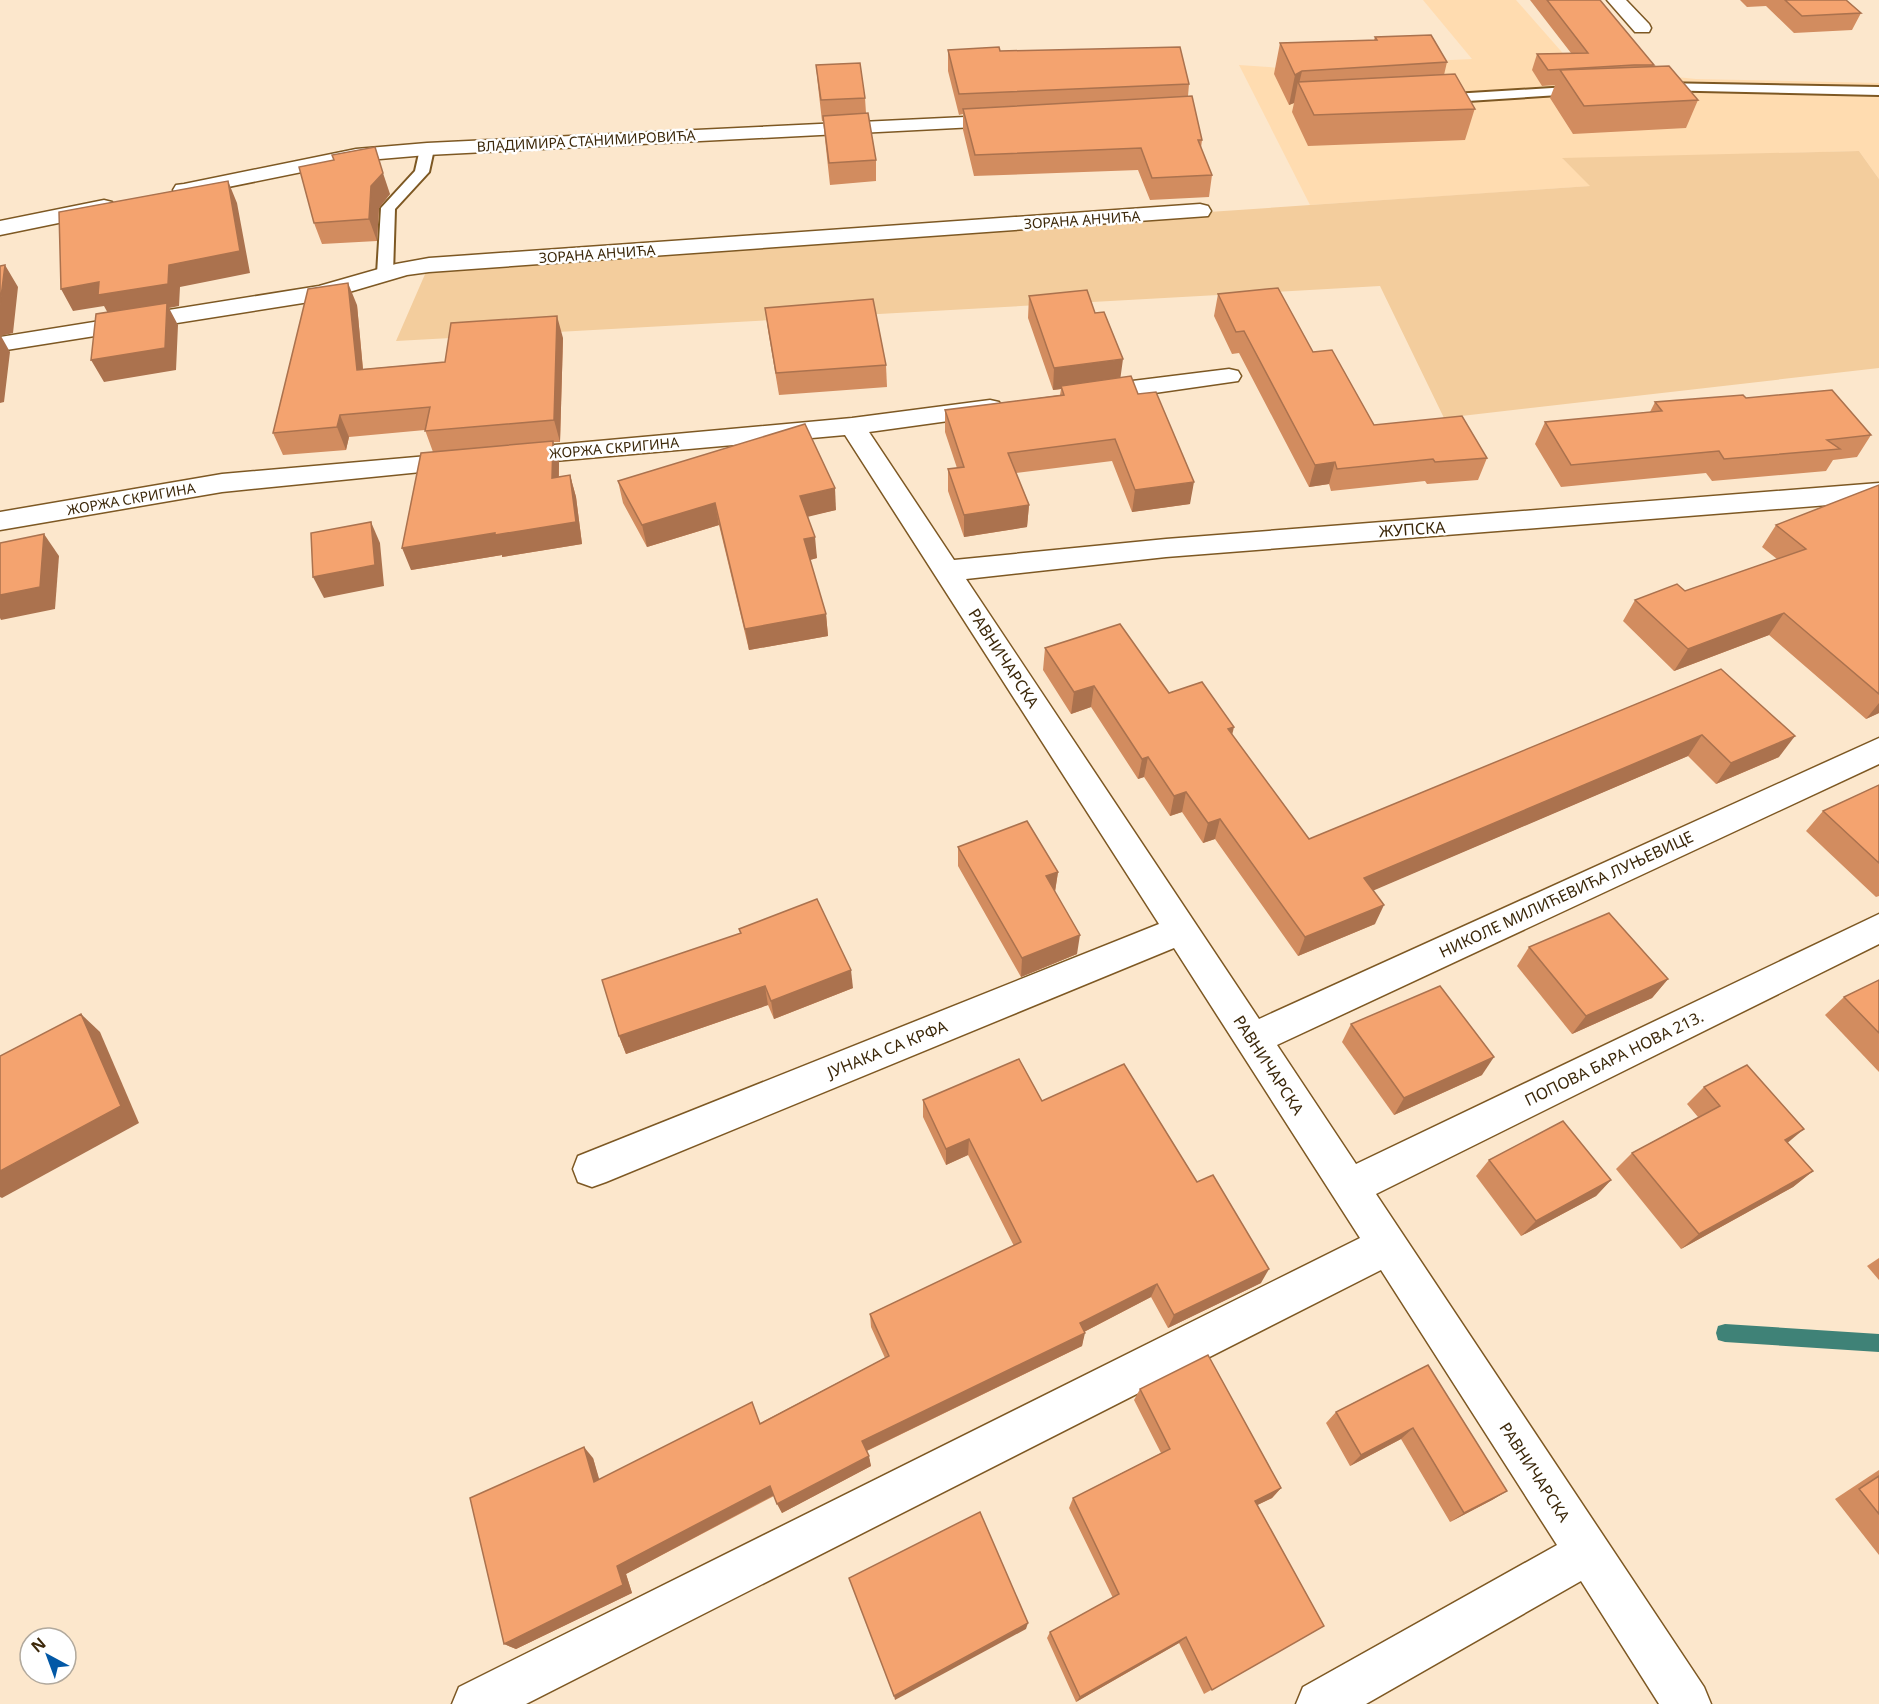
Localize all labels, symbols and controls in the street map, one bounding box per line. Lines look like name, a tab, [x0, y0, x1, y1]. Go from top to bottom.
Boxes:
street label: ВЛАДИМИРА СТАНИМИРОВИЋА	[476, 125, 696, 156]
street label: ЗОРАНА АНЧИЋА	[1023, 206, 1141, 233]
street label: ЗОРАНА АНЧИЋА	[538, 240, 656, 267]
street label: ЖОРЖА СКРИГИНА	[548, 432, 680, 463]
street label: ЖОРЖА СКРИГИНА	[65, 478, 197, 519]
street label: ЖУПСКА	[1378, 516, 1447, 542]
street label: РАВНИЧАРСКА	[964, 604, 1045, 713]
street label: НИКОЛЕ МИЛИЋЕВИЋА ЛУЊЕВИЦЕ	[1435, 825, 1697, 963]
street label: ПОПОВА БАРА НОВА 213.	[1521, 1005, 1707, 1111]
street label: РАВНИЧАРСКА	[1229, 1011, 1310, 1120]
street label: ЈУНАКА СА КРФА	[822, 1015, 951, 1084]
street label: РАВНИЧАРСКА	[1495, 1418, 1576, 1527]
north arrow	[18, 1626, 78, 1686]
text: N	[26, 1632, 50, 1657]

